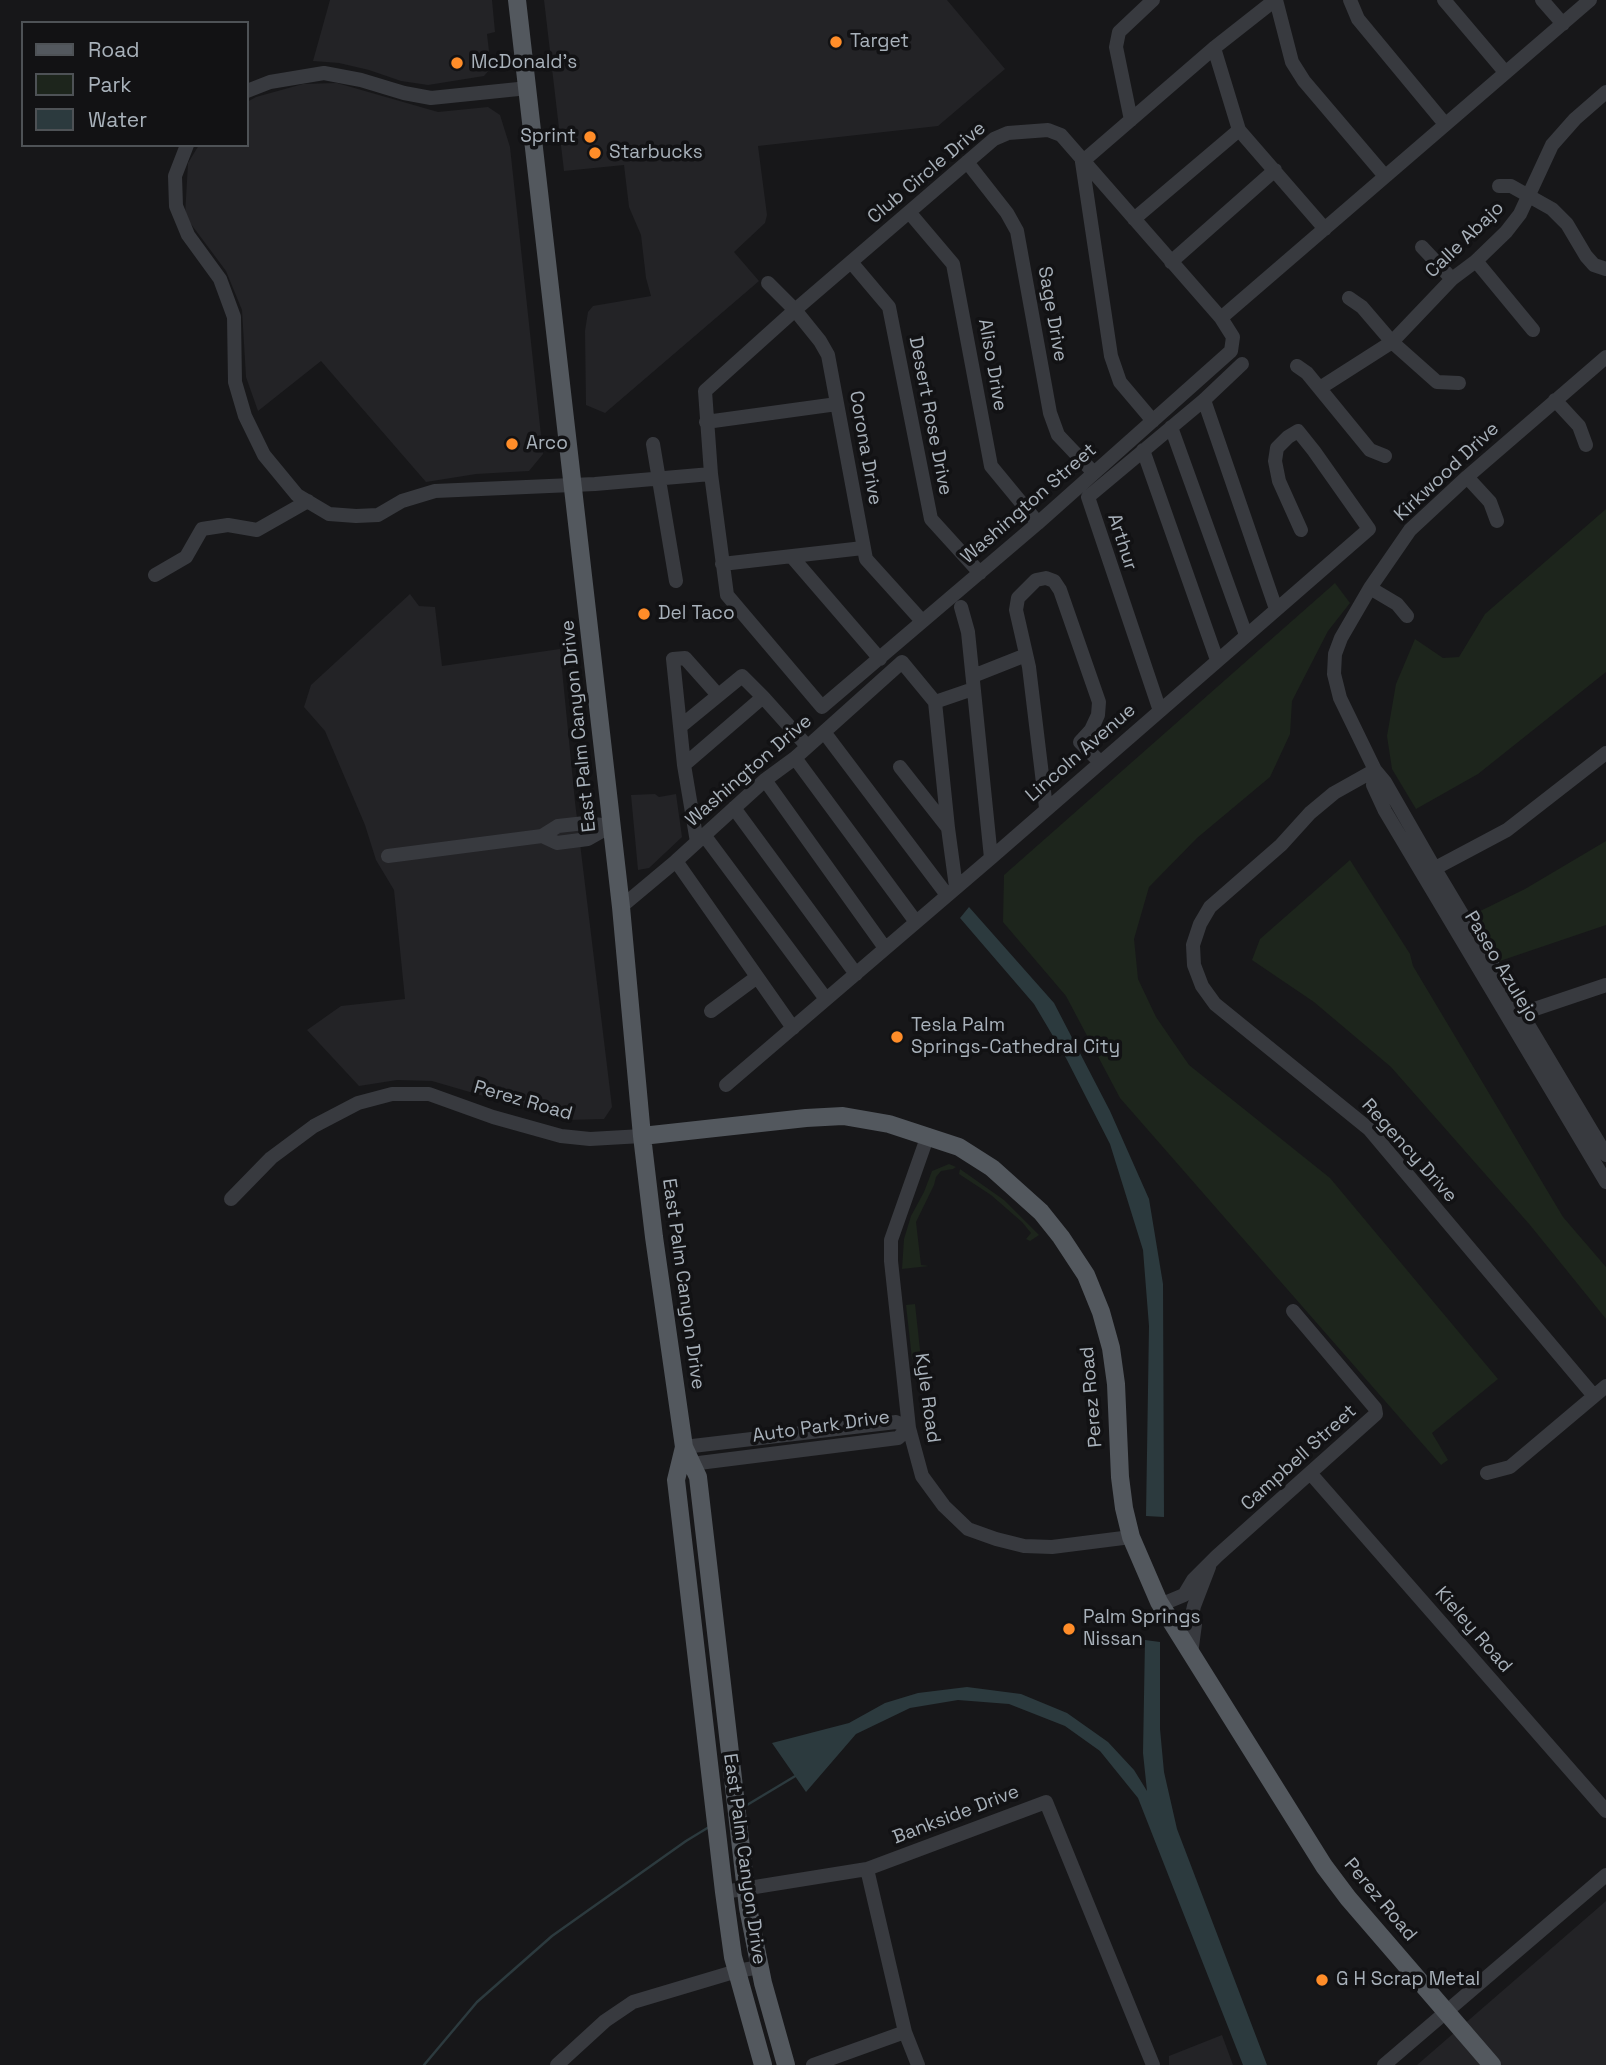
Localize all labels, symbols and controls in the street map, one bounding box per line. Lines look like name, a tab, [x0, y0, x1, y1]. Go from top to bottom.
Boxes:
legend	[21, 21, 248, 147]
place label: Target	[850, 31, 909, 53]
marker: Target	[828, 34, 844, 50]
text: Road	[88, 36, 140, 63]
place label: McDonald's	[471, 52, 577, 74]
marker: McDonald's	[449, 55, 465, 71]
text: Park	[88, 71, 132, 98]
text: Water	[88, 106, 147, 133]
street label: Club Circle Drive	[863, 117, 991, 229]
place label: Sprint	[520, 126, 576, 148]
marker: Sprint	[582, 129, 598, 145]
place label: Starbucks	[609, 142, 703, 164]
marker: Starbucks	[587, 145, 603, 161]
street label: Calle Abajo	[1421, 197, 1509, 283]
street label: Sage Drive	[1032, 265, 1072, 363]
street label: Aliso Drive	[973, 317, 1011, 413]
street label: Desert Rose Drive	[903, 335, 957, 497]
street label: Corona Drive	[844, 389, 886, 507]
street label: Kirkwood Drive	[1390, 418, 1504, 526]
place label: Arco	[526, 433, 568, 455]
marker: Arco	[504, 436, 520, 452]
street label: Washington Street	[957, 439, 1101, 569]
street label: Arthur	[1102, 511, 1142, 573]
place label: Del Taco	[658, 603, 735, 625]
marker: Del Taco	[636, 606, 652, 622]
street label: East Palm Canyon Drive	[557, 619, 601, 833]
street label: Lincoln Avenue	[1021, 699, 1141, 807]
street label: Washington Drive	[681, 710, 817, 832]
street label: Paseo Azulejo	[1459, 907, 1543, 1027]
place label: Tesla Palm Springs-Cathedral City	[911, 1015, 1120, 1059]
marker: Tesla Palm Springs-Cathedral City	[889, 1029, 905, 1045]
street label: Perez Road	[471, 1076, 575, 1126]
street label: Regency Drive	[1356, 1094, 1462, 1208]
street label: East Palm Canyon Drive	[657, 1177, 709, 1391]
street label: Perez Road	[1076, 1345, 1108, 1449]
street label: Kyle Road	[909, 1352, 945, 1444]
street label: Campbell Street	[1237, 1400, 1361, 1516]
street label: Auto Park Drive	[751, 1406, 891, 1448]
street label: Kieley Road	[1429, 1582, 1517, 1678]
place label: Palm Springs Nissan	[1083, 1607, 1201, 1651]
marker: Palm Springs Nissan	[1061, 1621, 1077, 1637]
street label: East Palm Canyon Drive	[718, 1752, 770, 1966]
street label: Bankside Drive	[890, 1780, 1022, 1850]
street label: Perez Road	[1339, 1854, 1421, 1946]
place label: G H Scrap Metal	[1336, 1969, 1480, 1991]
marker: G H Scrap Metal	[1314, 1972, 1330, 1988]

